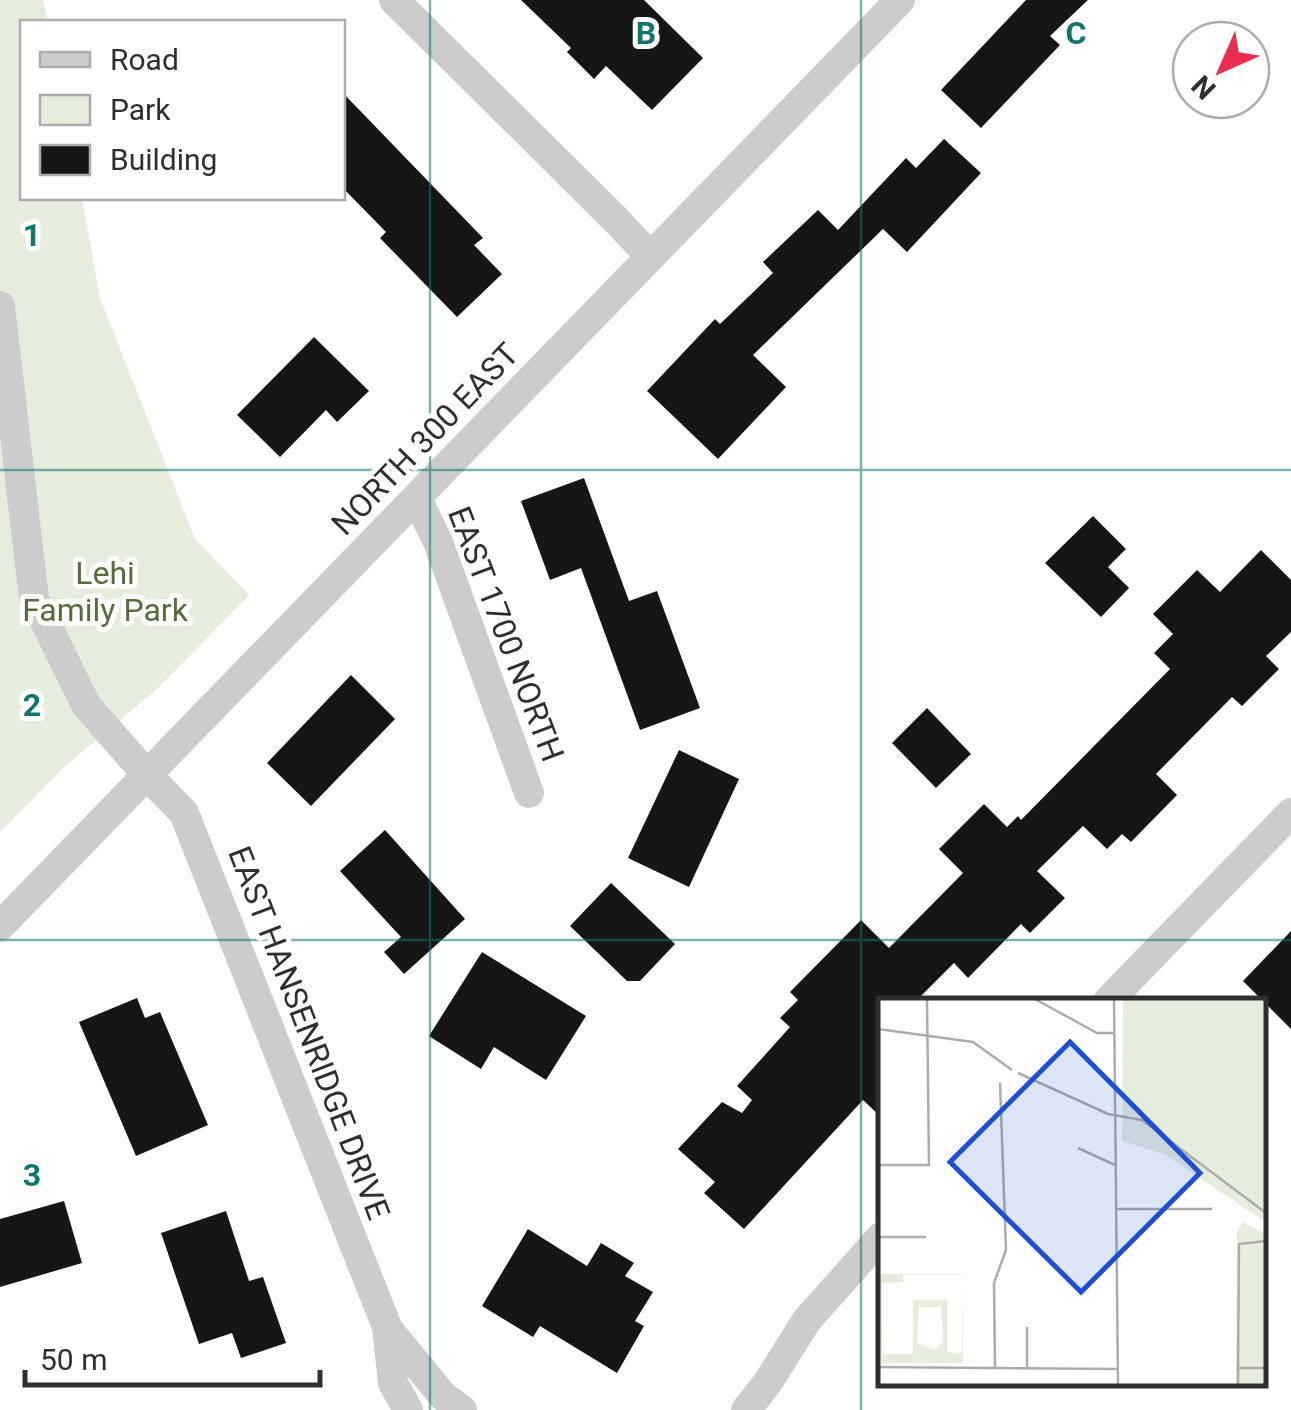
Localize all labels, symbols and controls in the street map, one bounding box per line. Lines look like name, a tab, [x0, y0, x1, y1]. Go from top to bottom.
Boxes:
text: B	[636, 14, 656, 52]
text: C	[1066, 14, 1086, 52]
legend	[20, 20, 345, 200]
north arrow	[1171, 20, 1271, 120]
text: Road	[110, 42, 179, 77]
text: N	[1185, 69, 1222, 106]
text: Park	[110, 92, 171, 127]
text: Building	[110, 142, 217, 177]
text: 1	[23, 216, 41, 254]
street label: NORTH 300 EAST	[324, 335, 526, 543]
street label: EAST 1700 NORTH	[440, 501, 572, 767]
park label: Lehi Family Park	[22, 554, 189, 629]
text: 2	[23, 686, 41, 724]
street label: EAST HANSENRIDGE DRIVE	[220, 841, 398, 1225]
inset map	[878, 998, 1266, 1385]
text: 3	[23, 1156, 41, 1194]
scale bar	[25, 1325, 320, 1387]
text: 50 m	[40, 1342, 107, 1377]

